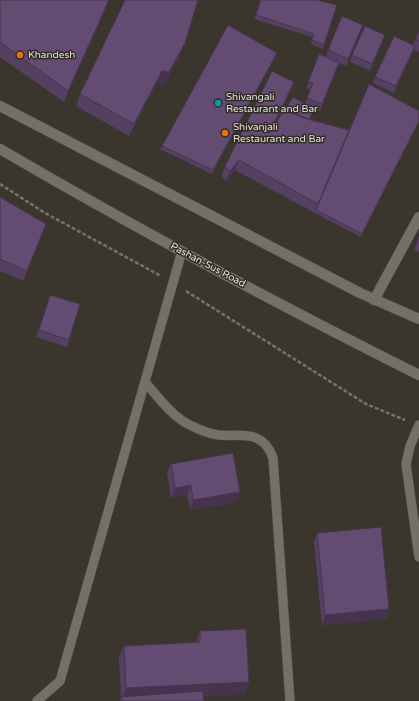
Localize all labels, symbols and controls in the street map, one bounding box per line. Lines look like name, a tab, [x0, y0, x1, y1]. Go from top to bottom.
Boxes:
place label: Khandesh	[28, 49, 75, 61]
marker: Khandesh	[15, 50, 25, 60]
place label: Shivangali Restaurant and Bar	[226, 91, 318, 115]
marker: Shivangali Restaurant and Bar	[213, 98, 223, 108]
place label: Shivanjali Restaurant and Bar	[233, 121, 325, 145]
marker: Shivanjali Restaurant and Bar	[220, 128, 230, 138]
street label: Pashan-Sus Road	[168, 240, 248, 290]

